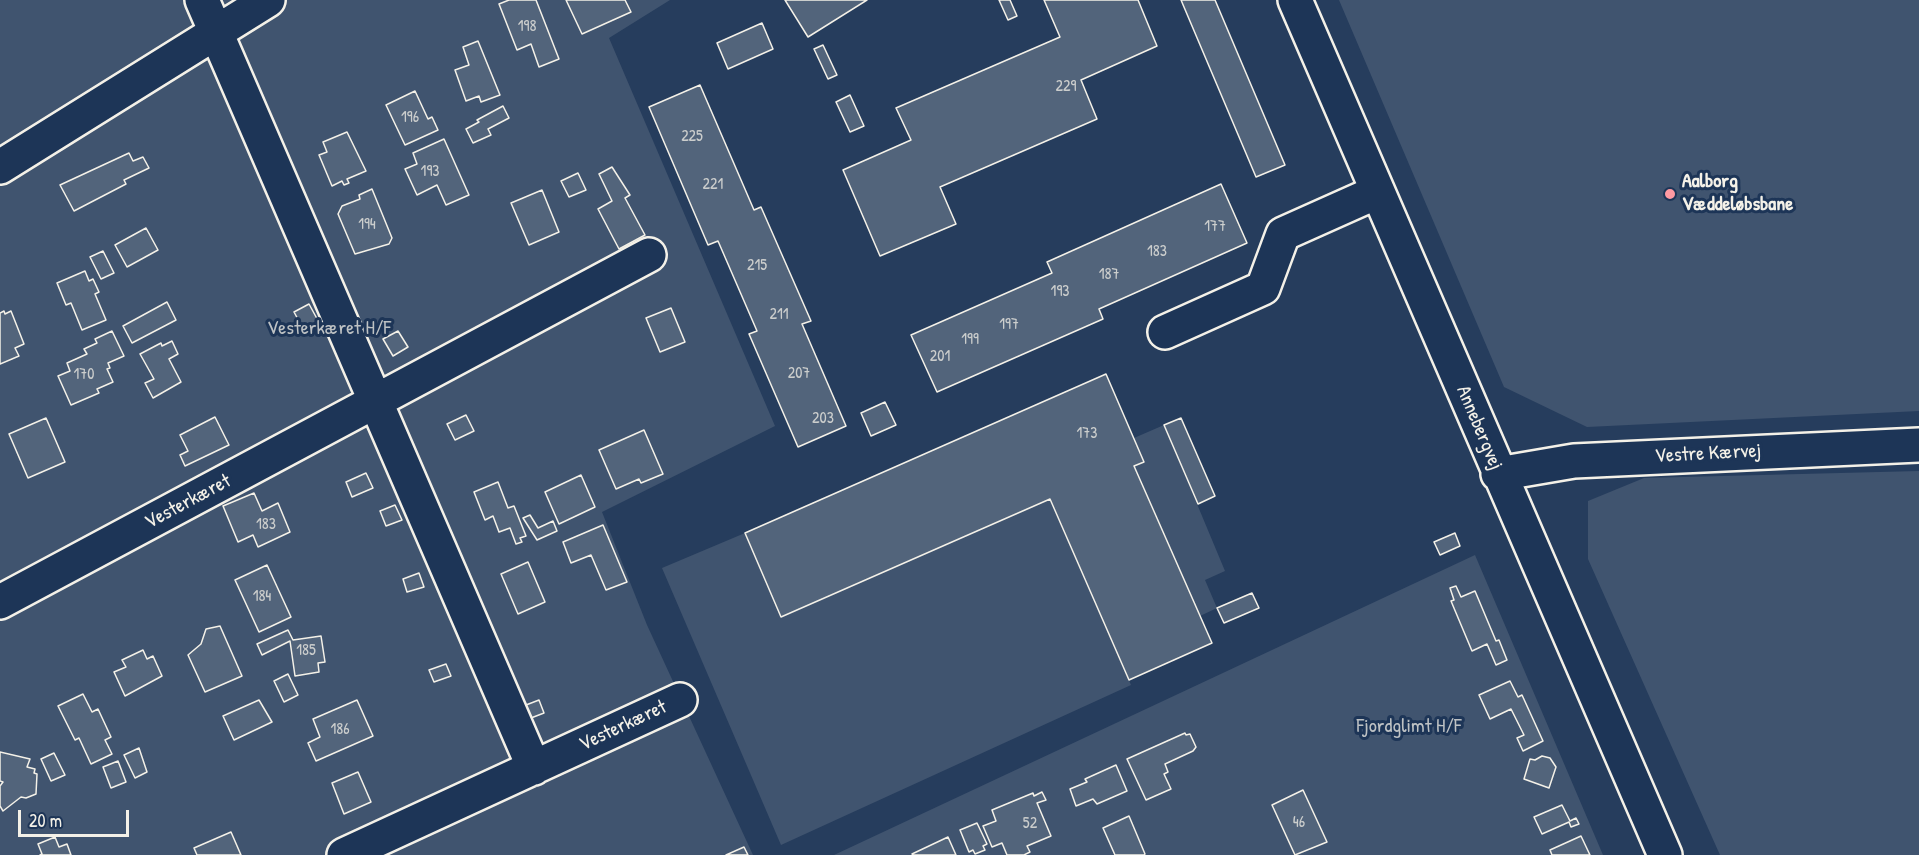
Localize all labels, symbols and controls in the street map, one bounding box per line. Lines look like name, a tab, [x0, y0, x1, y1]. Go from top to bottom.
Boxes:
house number: 198	[518, 17, 536, 37]
house number: 229	[1056, 77, 1076, 97]
house number: 196	[401, 108, 419, 128]
house number: 225	[681, 127, 703, 147]
house number: 193	[421, 162, 439, 182]
place label: Aalborg Væddeløbsbane	[1682, 170, 1793, 217]
house number: 221	[703, 175, 723, 195]
marker: Aalborg Væddeløbsbane	[1663, 187, 1677, 201]
house number: 194	[358, 215, 376, 235]
house number: 177	[1204, 217, 1226, 237]
house number: 183	[1147, 242, 1167, 262]
house number: 215	[747, 256, 767, 276]
house number: 187	[1099, 265, 1119, 285]
house number: 193	[1051, 282, 1069, 302]
house number: 211	[769, 305, 789, 325]
house number: 197	[999, 315, 1019, 335]
park label: Vesterkæret H/F	[267, 317, 391, 341]
house number: 199	[961, 330, 979, 350]
house number: 201	[930, 347, 950, 367]
house number: 207	[788, 364, 810, 384]
house number: 170	[74, 365, 94, 385]
street label: Annebergvej	[1451, 382, 1507, 474]
house number: 203	[812, 409, 834, 429]
house number: 173	[1077, 424, 1097, 444]
street label: Vestre Kærvej	[1654, 439, 1762, 469]
street label: Vesterkæret	[141, 469, 235, 535]
house number: 183	[256, 515, 276, 535]
house number: 184	[253, 587, 271, 607]
house number: 185	[296, 641, 316, 661]
street label: Vesterkæret	[575, 695, 671, 757]
park label: Fjordglimt H/F	[1357, 715, 1461, 739]
house number: 186	[330, 720, 350, 740]
scale bar	[21, 798, 132, 836]
text: 20 m	[29, 808, 62, 833]
house number: 46	[1293, 813, 1305, 833]
house number: 52	[1023, 814, 1037, 834]

